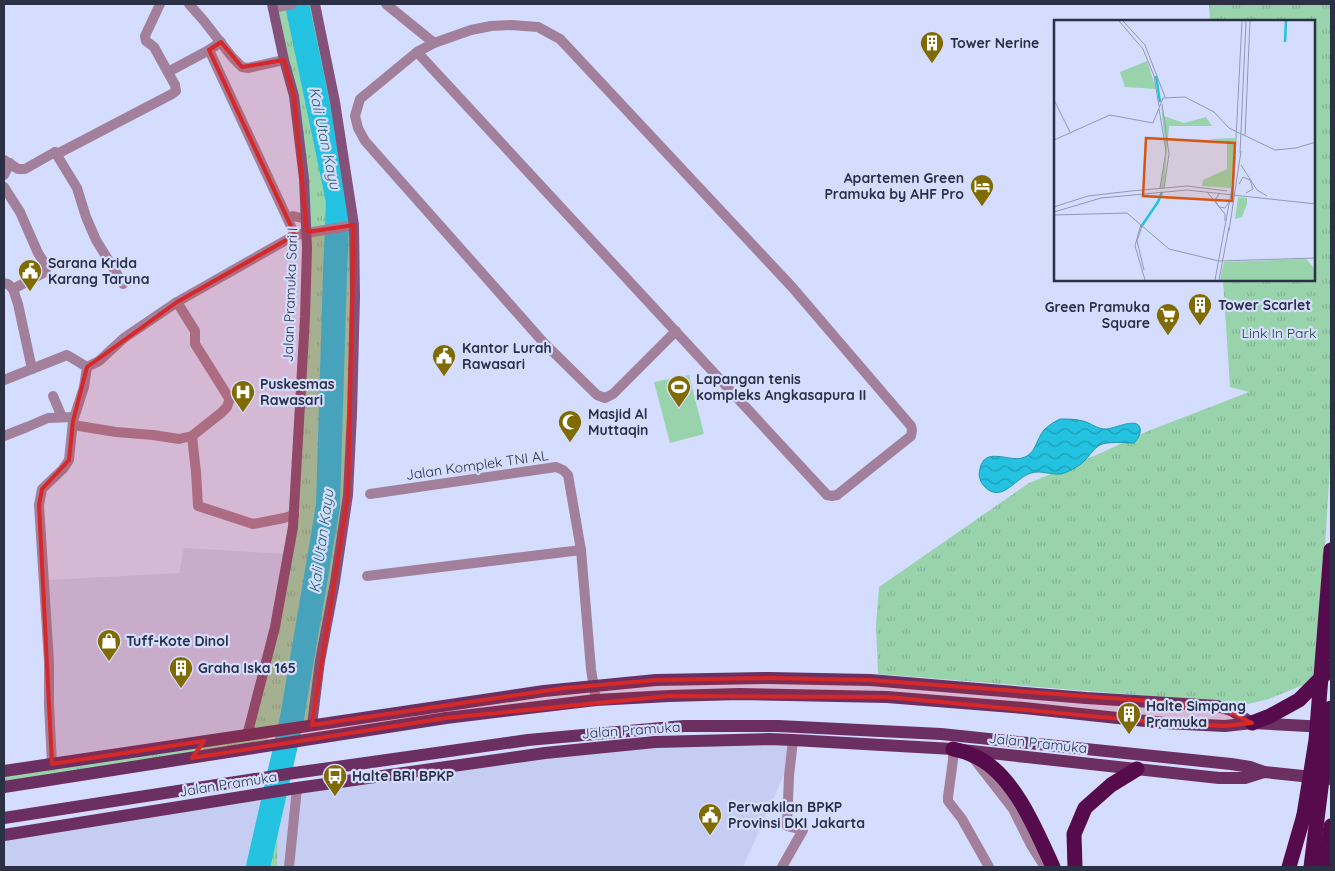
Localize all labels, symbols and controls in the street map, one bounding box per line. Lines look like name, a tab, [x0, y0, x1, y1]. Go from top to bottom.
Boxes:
inset map	[1054, 20, 1315, 281]
building icon: Tower Nerine	[919, 30, 945, 64]
place label: Tower Nerine	[950, 34, 1039, 52]
water label: Kali Utan Kayu	[305, 85, 345, 192]
place label: Apartemen Green Pramuka by AHF Pro	[824, 169, 964, 203]
hotel icon: Apartemen Green Pramuka by AHF Pro	[969, 173, 995, 207]
street label: Jalan Pramuka Sari I	[279, 227, 301, 363]
place label: Sarana Krida Karang Taruna	[48, 254, 149, 288]
public building icon: Sarana Krida Karang Taruna	[17, 258, 43, 292]
building icon: Tower Scarlet	[1187, 292, 1213, 326]
place label: Tower Scarlet	[1218, 296, 1311, 314]
place label: Green Pramuka Square	[1045, 298, 1150, 332]
supermarket icon: Green Pramuka Square	[1155, 302, 1181, 336]
park label: Link In Park	[1242, 324, 1316, 342]
place label: Kantor Lurah Rawasari	[462, 339, 552, 373]
public building icon: Kantor Lurah Rawasari	[431, 343, 457, 377]
place label: Lapangan tenis kompleks Angkasapura II	[696, 370, 866, 404]
sports icon: Lapangan tenis kompleks Angkasapura II	[666, 374, 692, 408]
place label: Puskesmas Rawasari	[260, 375, 335, 409]
hospital icon: Puskesmas Rawasari	[230, 379, 256, 413]
place label: Masjid Al Muttaqin	[588, 405, 648, 439]
mosque icon: Masjid Al Muttaqin	[557, 409, 583, 443]
street label: Jalan Komplek TNI AL	[405, 446, 550, 484]
water label: Kali Utan Kayu	[304, 487, 338, 594]
shop icon: Tuff-Kote Dinol	[96, 628, 122, 662]
place label: Tuff-Kote Dinol	[126, 632, 229, 650]
building icon: Graha Iska 165	[168, 655, 194, 689]
place label: Graha Iska 165	[198, 659, 296, 677]
place label: Halte Simpang Pramuka	[1146, 697, 1246, 731]
building icon: Halte Simpang Pramuka	[1116, 701, 1142, 735]
street label: Jalan Pramuka	[581, 718, 681, 742]
street label: Jalan Pramuka	[988, 729, 1088, 757]
bus stop icon: Halte BRI BPKP	[322, 763, 348, 797]
street label: Jalan Pramuka	[178, 767, 278, 801]
place label: Halte BRI BPKP	[352, 767, 454, 785]
place label: Perwakilan BPKP Provinsi DKI Jakarta	[728, 798, 865, 832]
public building icon: Perwakilan BPKP Provinsi DKI Jakarta	[697, 802, 723, 836]

